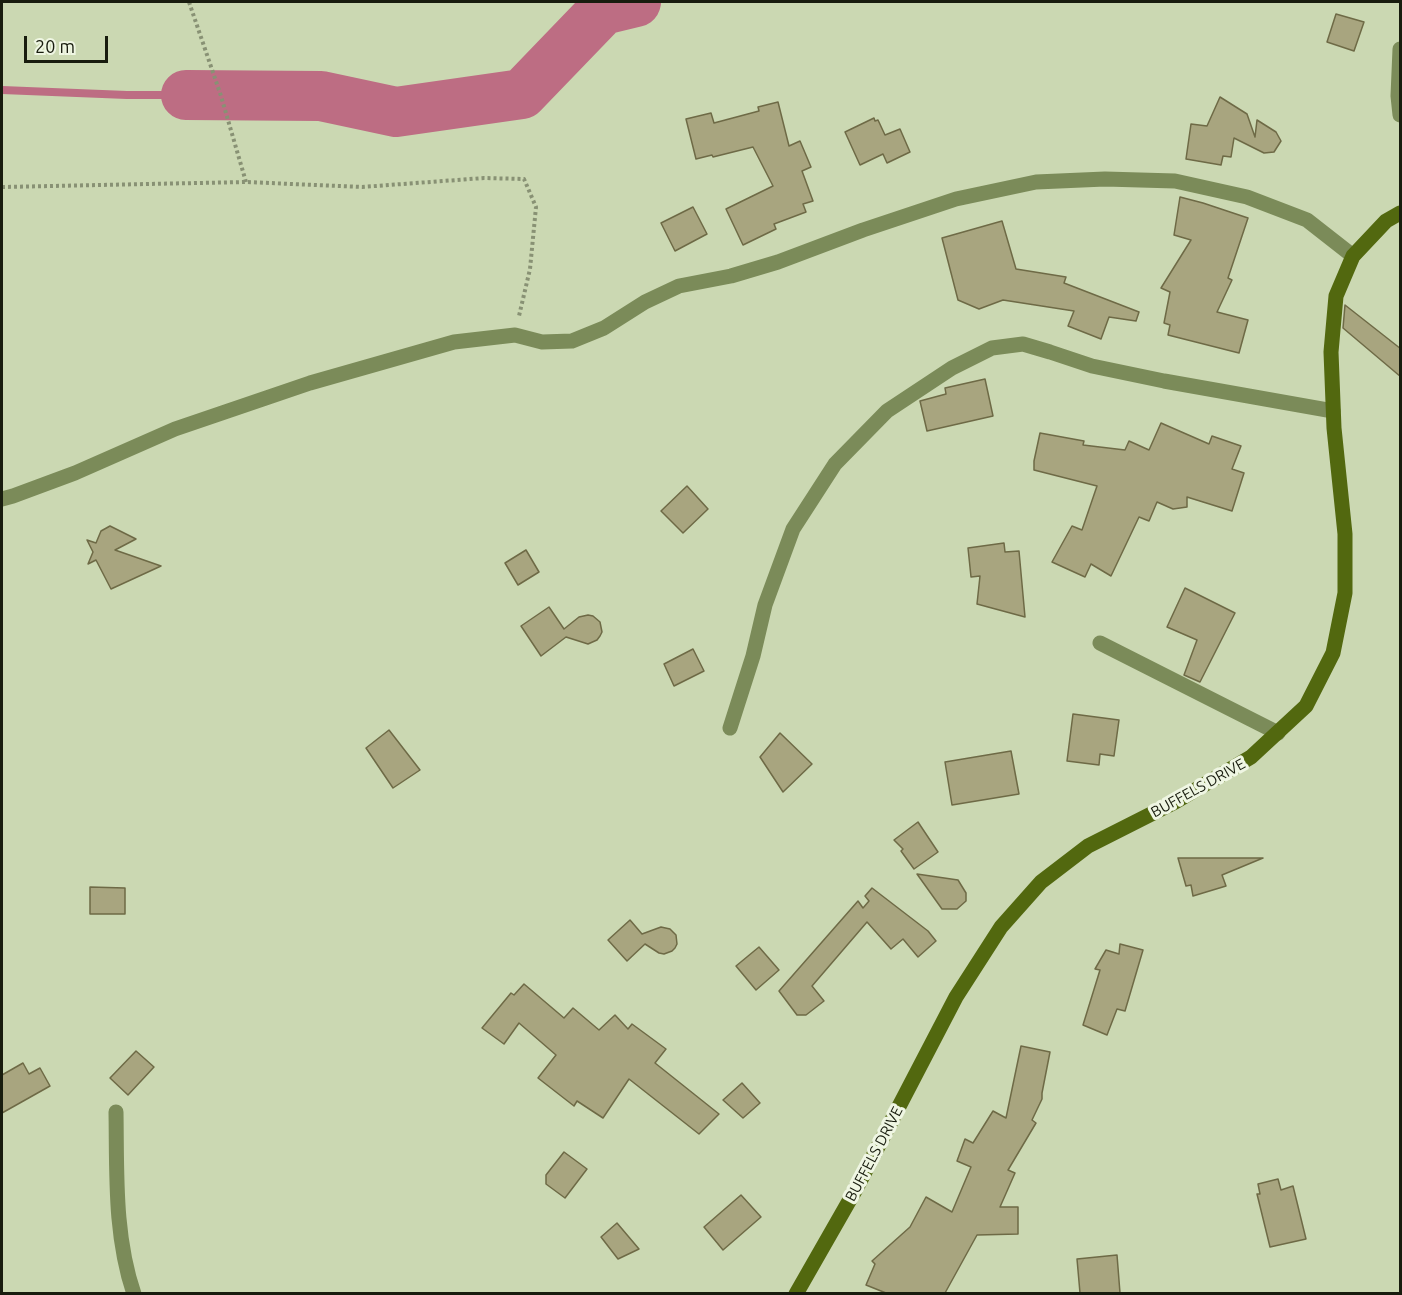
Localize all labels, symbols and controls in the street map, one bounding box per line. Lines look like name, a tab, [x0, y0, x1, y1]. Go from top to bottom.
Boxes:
scale bar	[27, 24, 111, 62]
text: 20 m	[35, 36, 75, 56]
street label: BUFFELS DRIVE	[1148, 755, 1248, 821]
street label: BUFFELS DRIVE	[841, 1103, 907, 1205]

